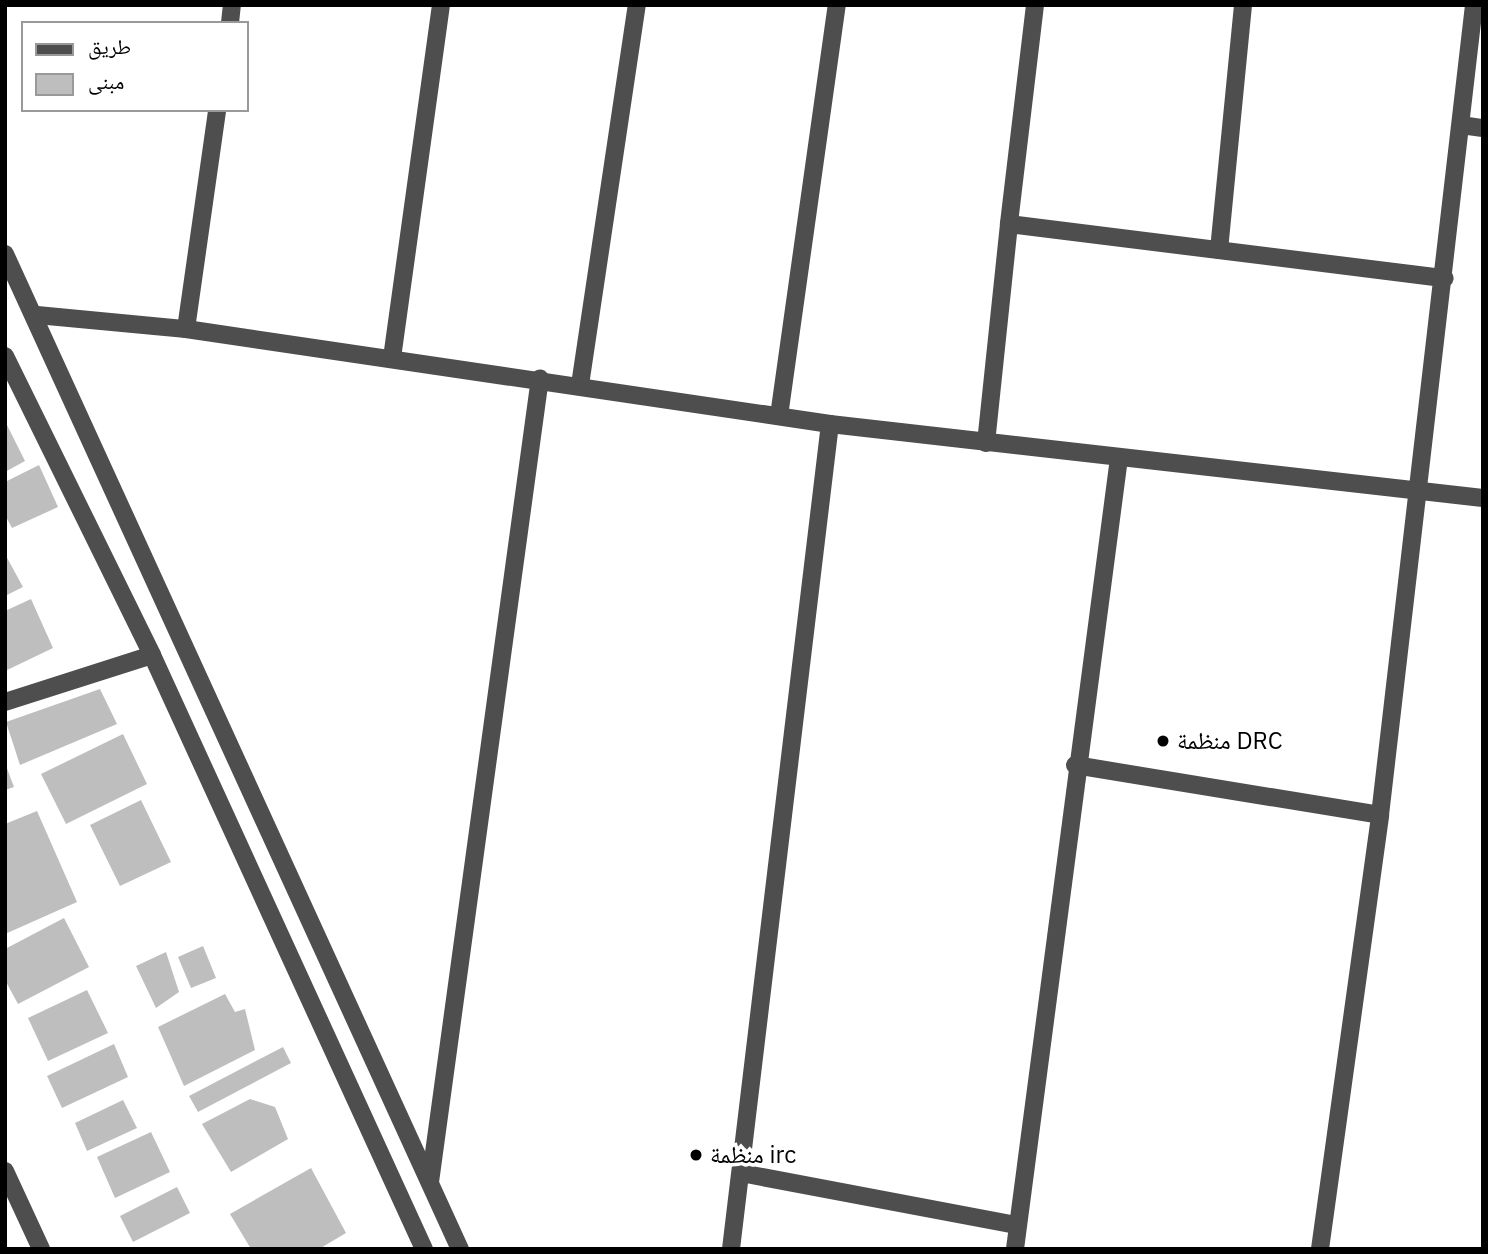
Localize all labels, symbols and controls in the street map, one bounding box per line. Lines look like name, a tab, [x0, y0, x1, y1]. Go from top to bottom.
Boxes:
legend	[21, 21, 248, 112]
text: طريق	[88, 32, 131, 60]
text: مبنى	[88, 67, 124, 95]
place label: منظمة DRC	[1177, 727, 1283, 755]
marker: منظمة DRC	[1155, 733, 1171, 749]
place label: منظمة irc	[710, 1141, 796, 1169]
marker: منظمة irc	[688, 1147, 704, 1163]

